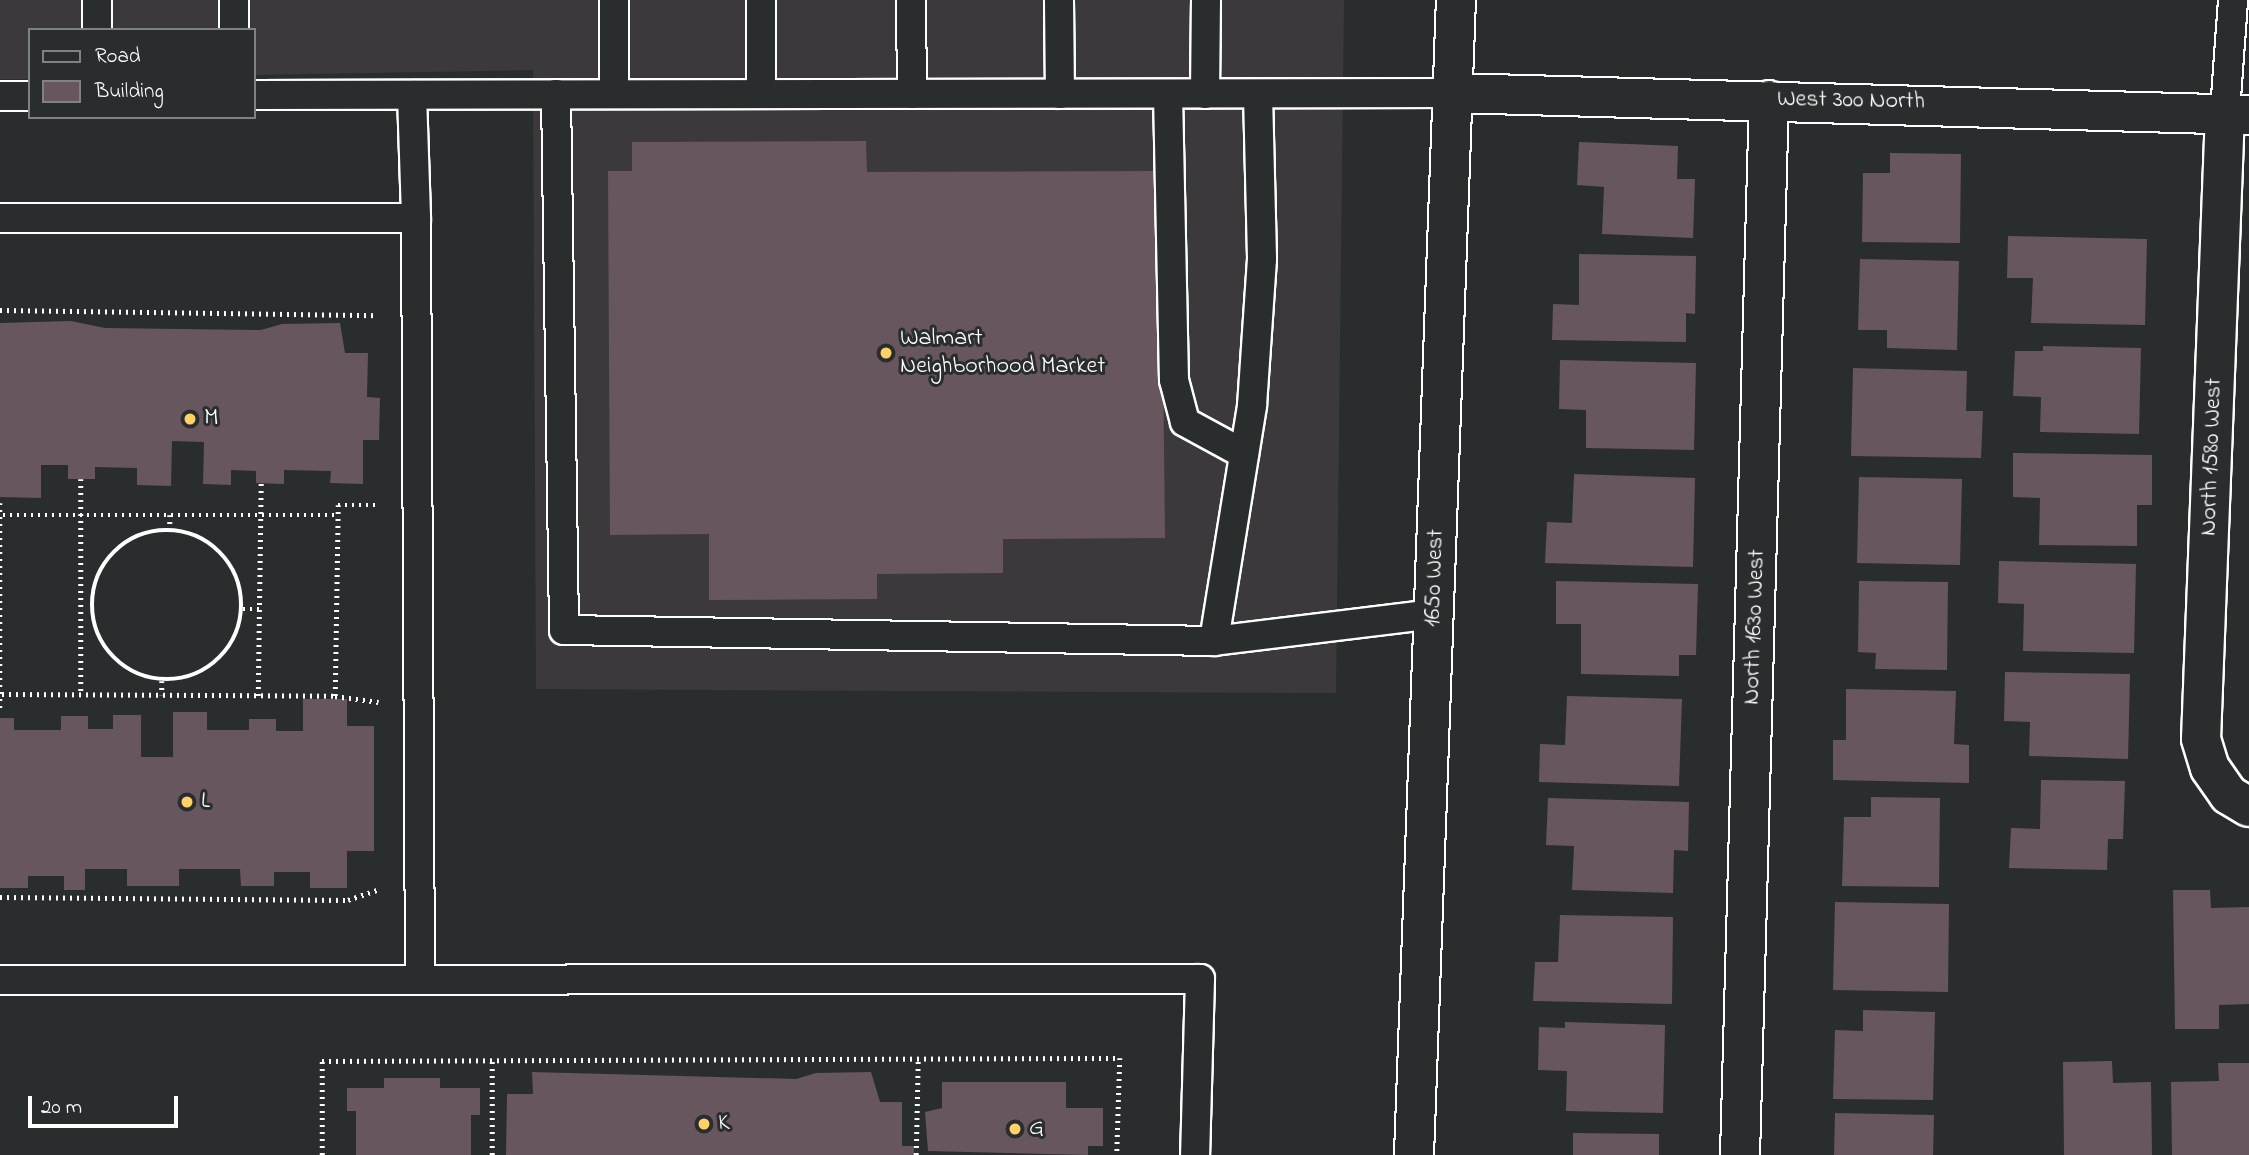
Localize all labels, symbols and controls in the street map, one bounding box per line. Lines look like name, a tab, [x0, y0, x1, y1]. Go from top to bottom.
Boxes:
legend	[28, 28, 256, 119]
text: Road	[95, 42, 141, 72]
text: Building	[95, 77, 164, 107]
street label: West 300 North	[1777, 85, 1925, 117]
place label: Walmart Neighborhood Market	[900, 325, 1105, 381]
marker: Walmart Neighborhood Market	[878, 345, 894, 361]
street label: North 1580 West	[2195, 378, 2229, 536]
place label: M	[204, 405, 219, 433]
marker: M	[182, 411, 198, 427]
street label: 1650 West	[1419, 529, 1451, 627]
street label: North 1630 West	[1738, 549, 1772, 705]
place label: L	[201, 788, 210, 816]
marker: L	[179, 794, 195, 810]
scale bar	[32, 1082, 182, 1126]
text: 20 m	[41, 1093, 82, 1123]
place label: K	[718, 1110, 730, 1138]
place label: G	[1029, 1115, 1044, 1143]
marker: K	[696, 1116, 712, 1132]
marker: G	[1007, 1121, 1023, 1137]

